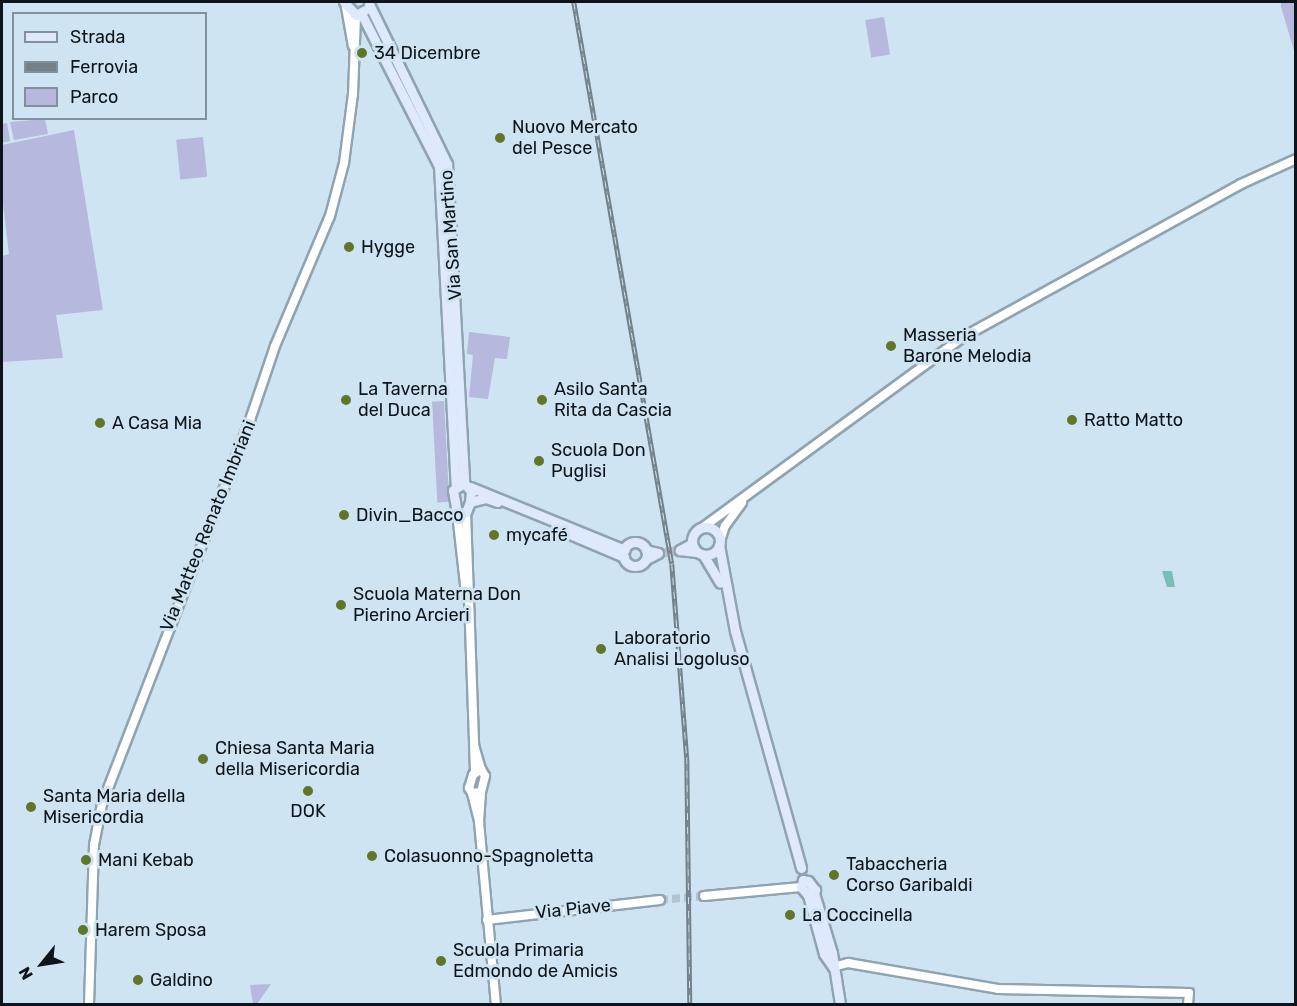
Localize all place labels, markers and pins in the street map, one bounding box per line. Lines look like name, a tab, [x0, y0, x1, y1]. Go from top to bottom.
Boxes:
place label: 34 Dicembre	[374, 42, 481, 64]
marker: 34 Dicembre	[355, 46, 369, 60]
place label: Nuovo Mercato del Pesce	[512, 117, 638, 160]
marker: Nuovo Mercato del Pesce	[493, 131, 507, 145]
place label: Hygge	[361, 236, 415, 258]
marker: Hygge	[342, 240, 356, 254]
place label: Masseria Barone Melodia	[903, 325, 1031, 368]
marker: Masseria Barone Melodia	[884, 339, 898, 353]
place label: La Taverna del Duca	[358, 379, 448, 422]
place label: Asilo Santa Rita da Cascia	[554, 379, 672, 422]
marker: La Taverna del Duca	[339, 393, 353, 407]
marker: Asilo Santa Rita da Cascia	[535, 393, 549, 407]
place label: Ratto Matto	[1084, 409, 1183, 431]
place label: A Casa Mia	[112, 412, 203, 434]
marker: Ratto Matto	[1065, 413, 1079, 427]
marker: A Casa Mia	[93, 416, 107, 430]
place label: Scuola Don Puglisi	[551, 440, 646, 482]
marker: Scuola Don Puglisi	[532, 454, 546, 468]
place label: Divin_Bacco	[356, 504, 464, 526]
marker: Divin_Bacco	[337, 508, 351, 522]
place label: mycafé	[506, 524, 568, 546]
marker: mycafé	[487, 528, 501, 542]
place label: Scuola Materna Don Pierino Arcieri	[353, 584, 521, 626]
marker: Scuola Materna Don Pierino Arcieri	[334, 598, 348, 612]
place label: Laboratorio Analisi Logoluso	[614, 628, 750, 670]
marker: Laboratorio Analisi Logoluso	[592, 640, 610, 658]
place label: Chiesa Santa Maria della Misericordia	[215, 738, 375, 780]
marker: Chiesa Santa Maria della Misericordia	[196, 752, 210, 766]
marker: DOK	[301, 784, 315, 798]
place label: Santa Maria della Misericordia	[43, 786, 186, 828]
marker: Santa Maria della Misericordia	[24, 800, 38, 814]
place label: DOK	[290, 800, 326, 822]
place label: Colasuonno-Spagnoletta	[384, 845, 594, 867]
place label: Mani Kebab	[98, 849, 194, 871]
marker: Colasuonno-Spagnoletta	[365, 849, 379, 863]
marker: Mani Kebab	[79, 853, 93, 867]
place label: Tabaccheria Corso Garibaldi	[846, 854, 973, 896]
marker: Tabaccheria Corso Garibaldi	[827, 868, 841, 882]
place label: La Coccinella	[802, 904, 913, 926]
marker: La Coccinella	[783, 908, 797, 922]
place label: Harem Sposa	[95, 919, 206, 941]
marker: Harem Sposa	[76, 923, 90, 937]
place label: Scuola Primaria Edmondo de Amicis	[453, 940, 618, 982]
marker: Scuola Primaria Edmondo de Amicis	[434, 954, 448, 968]
place label: Galdino	[150, 969, 213, 991]
marker: Galdino	[131, 973, 145, 987]

